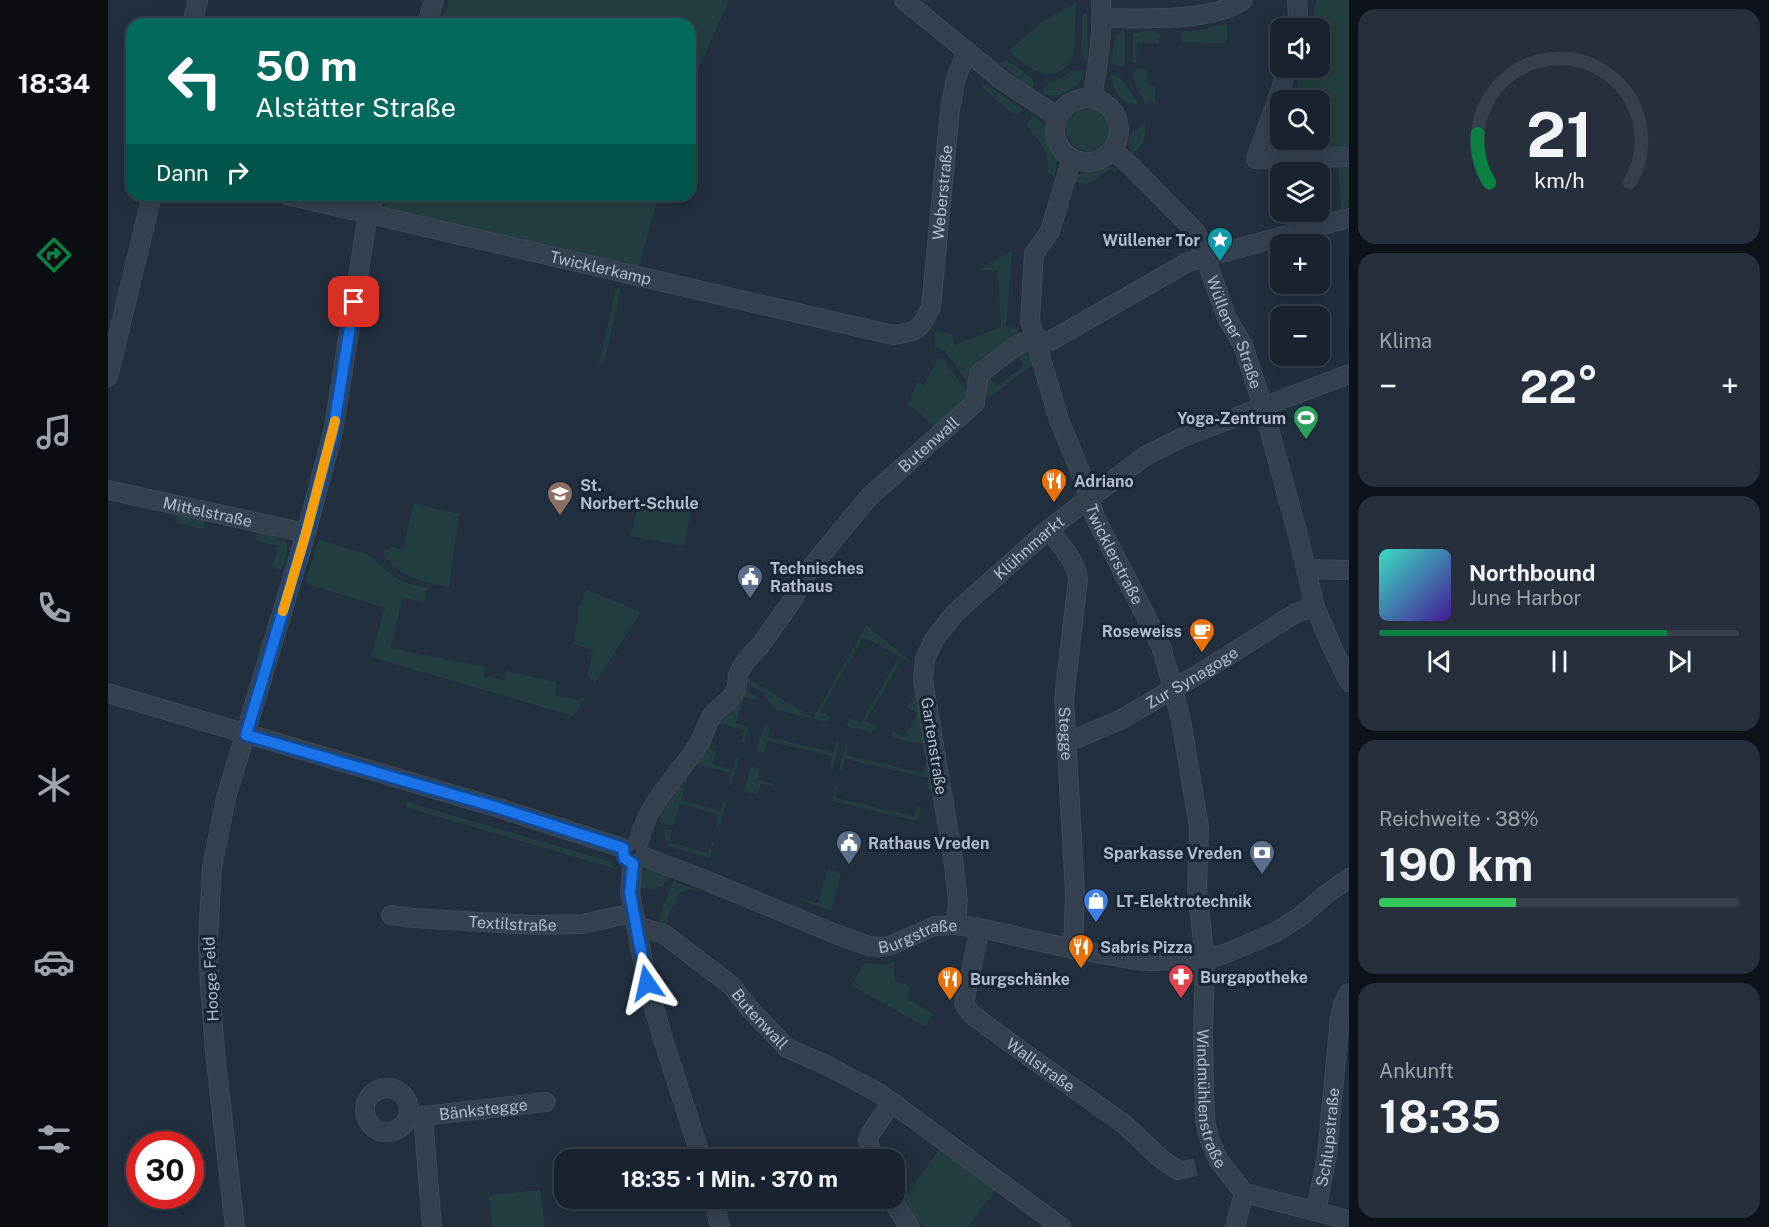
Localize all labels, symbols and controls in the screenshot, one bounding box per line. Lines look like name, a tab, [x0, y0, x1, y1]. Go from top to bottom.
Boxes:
map controls	[1270, 18, 1330, 366]
button: sound	[1270, 18, 1330, 78]
text: 50 m	[255, 41, 358, 90]
icon: left	[156, 42, 234, 120]
text: 18:34	[18, 67, 90, 99]
button: search	[1270, 90, 1330, 150]
text: Alstätter Straße	[255, 91, 456, 123]
text: 21	[1526, 98, 1592, 171]
street label: Weberstraße	[928, 144, 956, 241]
icon: right	[221, 156, 254, 189]
text: Dann	[156, 160, 209, 186]
button: layers	[1270, 162, 1330, 222]
text: km/h	[1534, 169, 1584, 194]
place icon: Wüllener Tor	[1205, 225, 1235, 263]
place label: Wüllener Tor	[1103, 231, 1200, 250]
icon: directions	[33, 234, 75, 276]
button: +	[1270, 234, 1330, 294]
street label: Twicklerkamp	[548, 247, 653, 288]
street label: Wüllener Straße	[1203, 273, 1266, 391]
pin	[328, 276, 379, 327]
icon: arrive	[337, 285, 370, 318]
button: −	[1270, 306, 1330, 366]
text: Klima	[1379, 329, 1432, 353]
text: 22°	[1520, 360, 1598, 413]
text: −	[1379, 367, 1397, 405]
text: +	[1721, 367, 1739, 405]
sports icon: Yoga-Zentrum	[1291, 403, 1321, 441]
place label: Yoga-Zentrum	[1177, 409, 1286, 428]
icon: music	[33, 411, 75, 453]
street label: Butenwall	[894, 412, 963, 476]
restaurant icon: Adriano	[1039, 466, 1069, 504]
place label: Adriano	[1074, 472, 1134, 491]
place label: St. Norbert-Schule	[580, 476, 699, 513]
school or university icon: St. Norbert-Schule	[545, 479, 575, 517]
street label: Mittelstraße	[161, 493, 254, 531]
street label: Twicklerstraße	[1082, 502, 1148, 608]
street label: Klühnmarkt	[990, 512, 1068, 583]
place label: Technisches Rathaus	[770, 559, 864, 596]
text: Northbound	[1469, 560, 1595, 586]
public building icon: Technisches Rathaus	[735, 562, 765, 600]
text: June Harbor	[1469, 586, 1581, 610]
icon: phone	[33, 587, 75, 629]
cafe icon: Roseweiss	[1187, 616, 1217, 654]
place label: Roseweiss	[1102, 622, 1182, 641]
street label: Zur Synagoge	[1142, 642, 1241, 713]
icon: previous	[1423, 645, 1456, 678]
icon: pause	[1543, 645, 1576, 678]
icon: next	[1663, 645, 1696, 678]
street label: Gartenstraße	[917, 696, 951, 796]
street label: Stegge	[1055, 706, 1077, 761]
icon: climate	[33, 764, 75, 806]
text: Reichweite · 38%	[1379, 807, 1538, 831]
public building icon: Rathaus Vreden	[834, 828, 864, 866]
place label: Rathaus Vreden	[868, 834, 989, 853]
bank icon: Sparkasse Vreden	[1247, 838, 1277, 876]
text: 190 km	[1379, 838, 1533, 891]
place label: Sparkasse Vreden	[1103, 844, 1242, 863]
shop icon: LT-Elektrotechnik	[1081, 886, 1111, 924]
place label: LT-Elektrotechnik	[1116, 892, 1252, 911]
street label: Textilstraße	[468, 912, 557, 935]
street label: Burgstraße	[877, 915, 958, 957]
restaurant icon: Sabris Pizza	[1066, 932, 1096, 970]
street label: Hooge Feld	[199, 936, 223, 1022]
place label: Sabris Pizza	[1100, 938, 1193, 957]
icon: car	[33, 941, 75, 983]
position arrow	[615, 951, 679, 1015]
pharmacy icon: Burgapotheke	[1166, 962, 1196, 1000]
restaurant icon: Burgschänke	[935, 964, 965, 1002]
place label: Burgapotheke	[1200, 968, 1308, 987]
place label: Burgschänke	[970, 970, 1070, 989]
street label: Butenwall	[728, 985, 792, 1053]
street label: Windmühlenstraße	[1193, 1029, 1230, 1172]
street label: Wallstraße	[1003, 1034, 1079, 1096]
text: Ankunft	[1379, 1059, 1454, 1083]
street label: Schlupstraße	[1312, 1087, 1343, 1188]
text: 18:35	[1379, 1090, 1501, 1143]
street label: Bänkstegge	[438, 1095, 529, 1124]
icon: filters	[33, 1118, 75, 1160]
speed limit sign: 30	[126, 1131, 204, 1209]
text: 18:35 · 1 Min. · 370 m	[621, 1166, 838, 1192]

